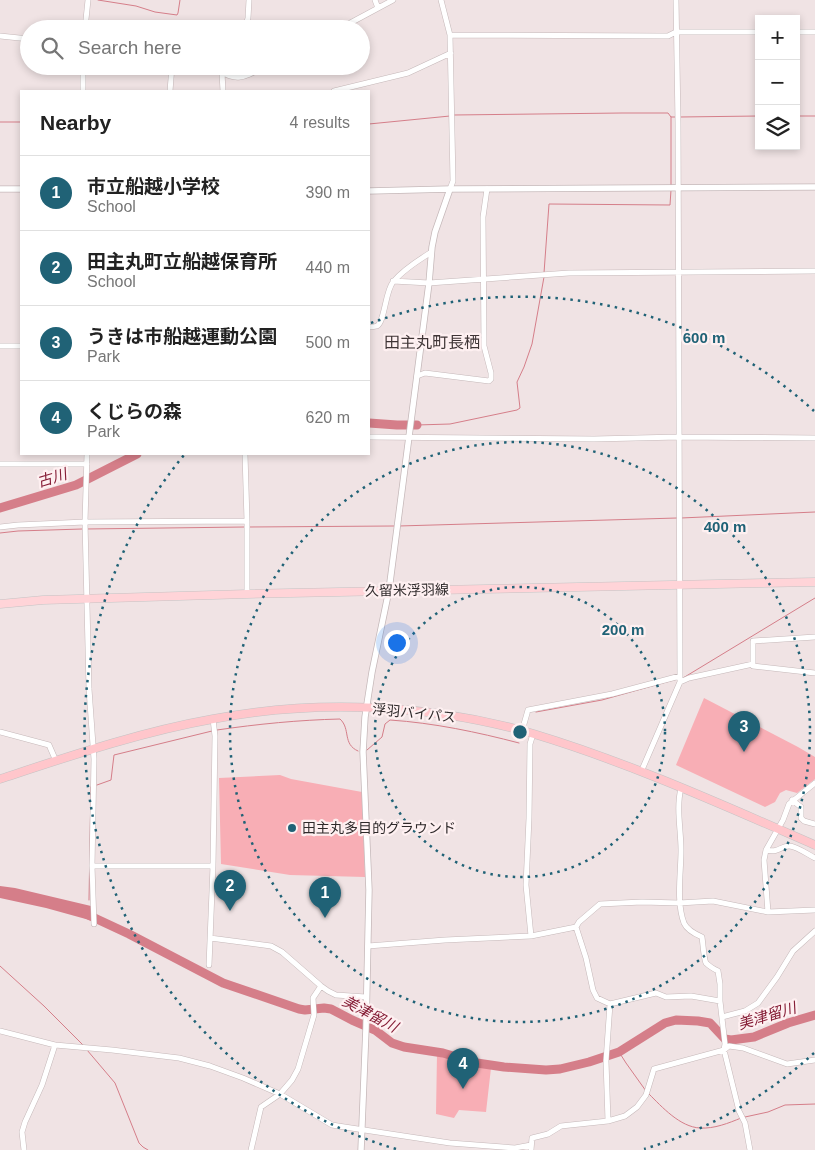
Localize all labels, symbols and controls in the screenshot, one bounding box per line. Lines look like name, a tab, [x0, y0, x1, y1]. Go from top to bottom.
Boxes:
map controls	[755, 15, 800, 150]
button: +	[755, 15, 800, 60]
search box	[20, 20, 370, 75]
icon: search	[38, 34, 66, 62]
text: Search here	[78, 37, 182, 58]
button: −	[755, 60, 800, 105]
button: layers	[755, 105, 800, 150]
text: Nearby	[40, 111, 111, 134]
text: 4 results	[290, 114, 350, 131]
text: 市立船越小学校	[87, 176, 220, 197]
text: 1	[52, 184, 60, 201]
text: 390 m	[306, 184, 350, 201]
text: School	[87, 198, 136, 215]
text: 田主丸町立船越保育所	[87, 251, 277, 272]
text: 2	[52, 259, 60, 276]
text: 440 m	[306, 259, 350, 276]
text: School	[87, 273, 136, 290]
text: うきは市船越運動公園	[87, 326, 277, 347]
text: 600 m	[683, 329, 725, 346]
text: 3	[52, 334, 60, 351]
text: 500 m	[306, 334, 350, 351]
district label: 田主丸町長栖	[384, 334, 480, 351]
text: Park	[87, 348, 120, 365]
text: くじらの森	[87, 401, 182, 422]
text: 4	[52, 409, 60, 426]
text: 620 m	[306, 409, 350, 426]
text: Park	[87, 423, 120, 440]
water label: 古川	[35, 464, 71, 490]
text: 400 m	[704, 518, 746, 535]
street label: 久留米浮羽線	[365, 581, 449, 599]
text: 200 m	[602, 621, 644, 638]
your location	[384, 630, 410, 656]
street label: 浮羽バイパス	[372, 701, 456, 725]
pin: 3	[728, 711, 760, 752]
centre of rings	[511, 723, 529, 741]
place label: 田主丸多目的グラウンド	[302, 820, 456, 836]
marker: 田主丸多目的グラウンド	[286, 822, 298, 834]
pin: 2	[214, 870, 246, 911]
pin: 1	[309, 877, 341, 918]
water label: 美津留川	[340, 992, 402, 1036]
water label: 美津留川	[736, 998, 800, 1032]
pin: 4	[447, 1048, 479, 1089]

